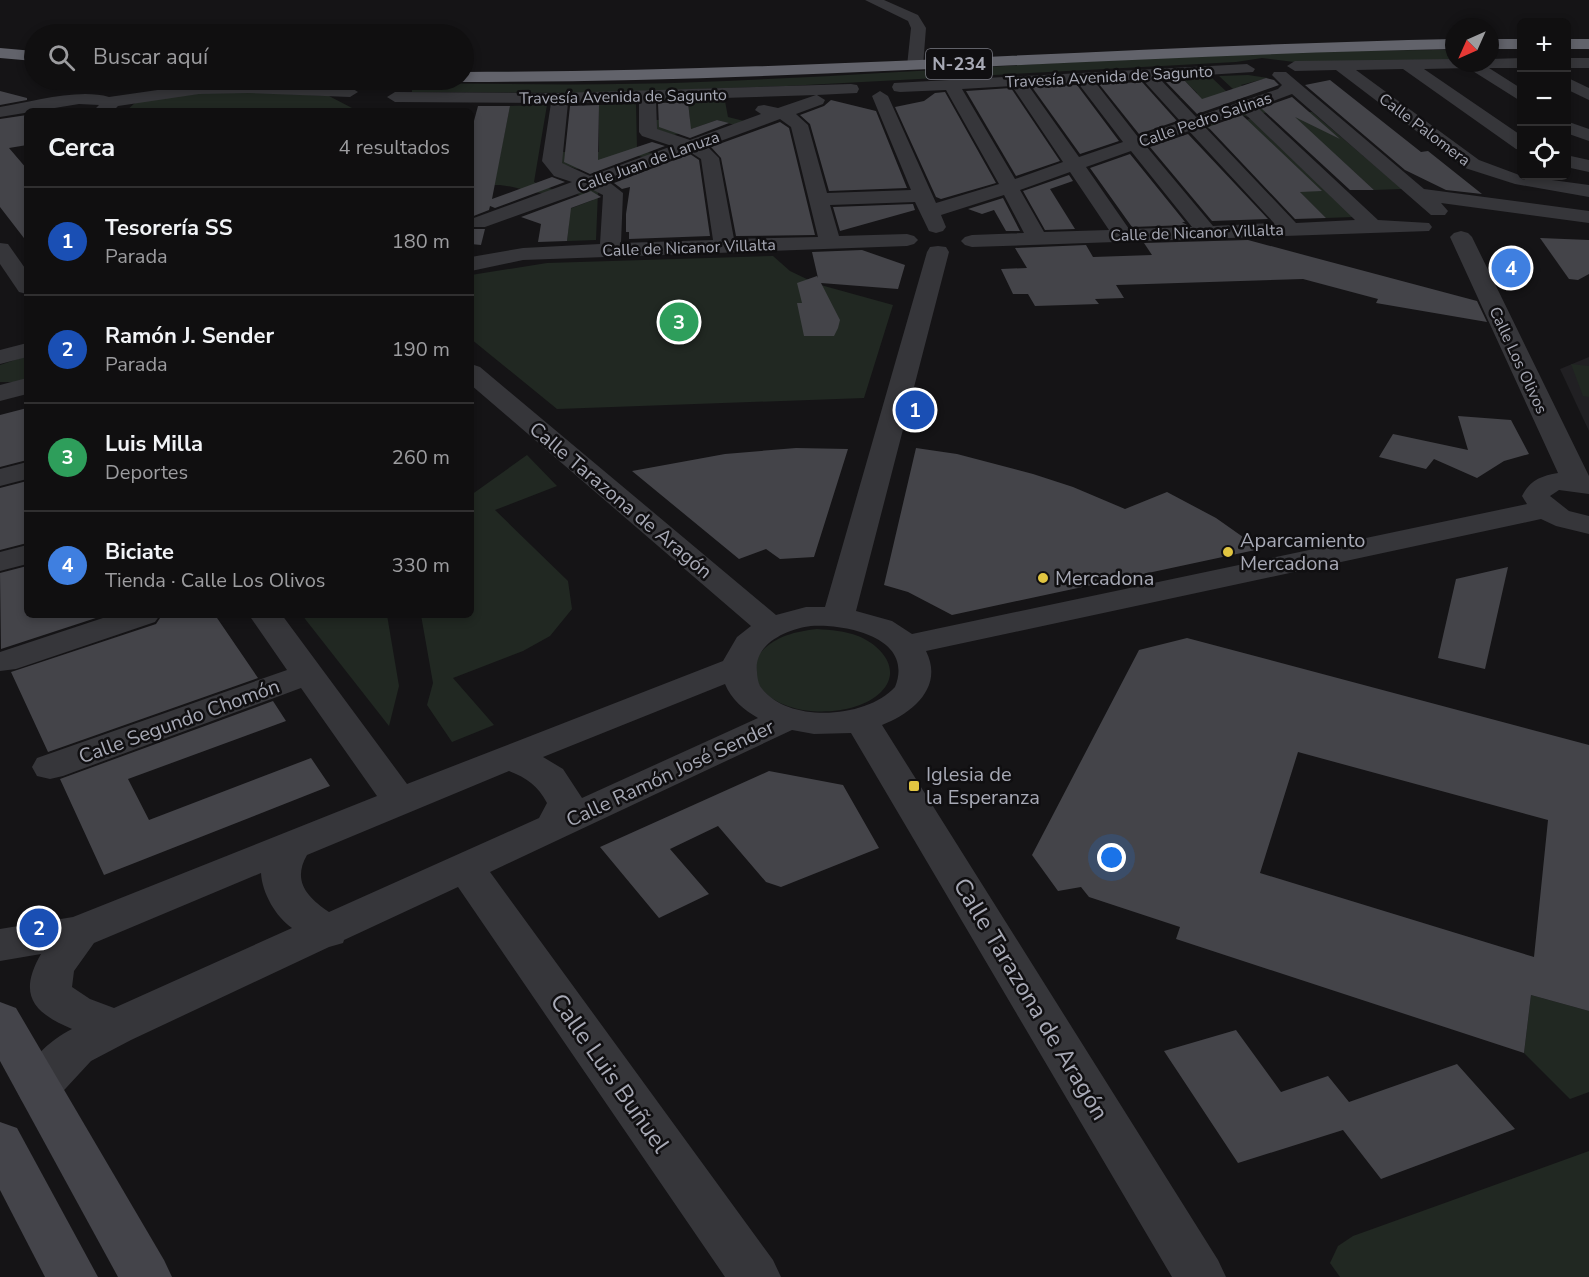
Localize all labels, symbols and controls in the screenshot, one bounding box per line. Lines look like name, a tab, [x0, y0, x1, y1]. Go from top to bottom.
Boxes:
north arrow	[1445, 18, 1499, 72]
map controls	[1517, 18, 1571, 180]
button: +	[1517, 18, 1571, 72]
search box	[24, 24, 474, 90]
icon: search	[45, 41, 78, 74]
text: Buscar aquí	[93, 42, 208, 72]
road number: N-234	[926, 49, 992, 79]
street label: Travesía Avenida de Sagunto	[1005, 61, 1213, 93]
button: −	[1517, 72, 1571, 126]
street label: Travesía Avenida de Sagunto	[519, 84, 727, 110]
street label: Calle Pedro Salinas	[1136, 87, 1275, 153]
street label: Calle Palomera	[1374, 88, 1475, 171]
street label: Calle Juan de Lanuza	[574, 126, 723, 198]
button: locate	[1517, 126, 1571, 180]
text: Cerca	[48, 130, 115, 165]
text: 4 resultados	[339, 134, 450, 161]
text: Tesorería SS	[105, 213, 233, 243]
street label: Calle de Nicanor Villalta	[1110, 219, 1284, 247]
text: 1	[62, 228, 74, 255]
text: 180 m	[392, 228, 450, 255]
street label: Calle de Nicanor Villalta	[602, 234, 776, 262]
text: Parada	[105, 243, 168, 270]
pin: 4	[1492, 246, 1530, 290]
pin: 3	[660, 300, 698, 344]
street label: Calle Los Olivos	[1484, 303, 1553, 418]
text: Ramón J. Sender	[105, 321, 274, 351]
text: 2	[62, 336, 74, 363]
text: 190 m	[392, 336, 450, 363]
text: Parada	[105, 351, 168, 378]
pin: 1	[896, 388, 934, 432]
street label: Calle Tarazona de Aragón	[523, 416, 718, 585]
text: Luis Milla	[105, 429, 203, 459]
text: 3	[62, 444, 74, 471]
text: 260 m	[392, 444, 450, 471]
text: Deportes	[105, 459, 188, 486]
place label: Aparcamiento Mercadona	[1240, 527, 1365, 577]
text: Biciate	[105, 537, 174, 567]
marker: Aparcamiento Mercadona	[1221, 545, 1235, 559]
text: 4	[62, 552, 74, 579]
text: 330 m	[392, 552, 450, 579]
place label: Mercadona	[1055, 565, 1154, 592]
text: Tienda · Calle Los Olivos	[105, 567, 325, 594]
marker: Mercadona	[1036, 571, 1050, 585]
street label: Calle Segundo Chomón	[75, 673, 283, 770]
street label: Calle Ramón José Sender	[562, 713, 779, 834]
place label: Iglesia de la Esperanza	[926, 761, 1040, 811]
marker: Iglesia de la Esperanza	[907, 779, 921, 793]
your location	[1097, 843, 1126, 872]
street label: Calle Tarazona de Aragón	[946, 872, 1116, 1126]
pin: 2	[20, 906, 58, 950]
street label: Calle Luis Buñuel	[543, 987, 677, 1159]

